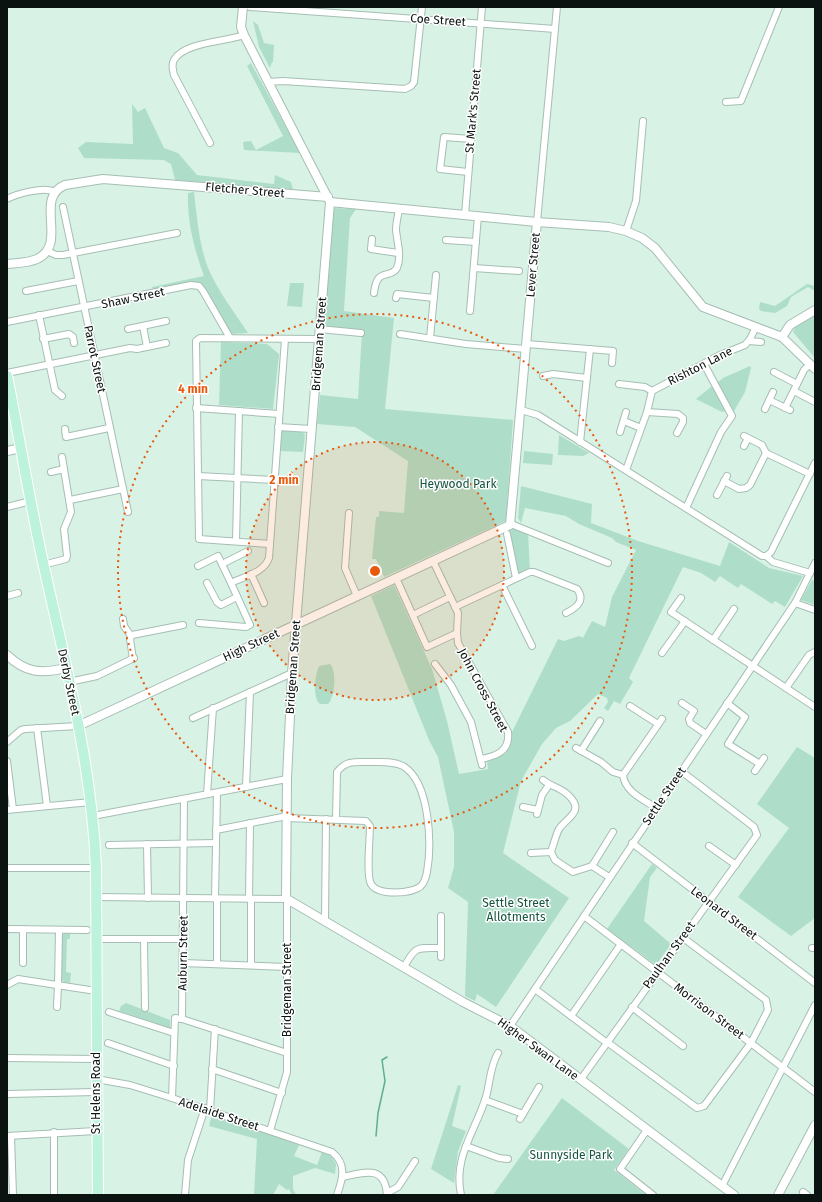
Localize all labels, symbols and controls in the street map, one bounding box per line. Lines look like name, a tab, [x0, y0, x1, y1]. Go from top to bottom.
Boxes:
street label: Coe Street	[410, 11, 467, 29]
street label: St Mark's Street	[462, 68, 484, 154]
street label: Fletcher Street	[205, 180, 286, 200]
street label: Lever Street	[523, 231, 543, 298]
street label: Shaw Street	[100, 284, 167, 312]
street label: Bridgeman Street	[309, 296, 329, 392]
street label: Parrot Street	[81, 324, 109, 395]
street label: Rishton Lane	[665, 344, 735, 388]
text: 4 min	[178, 382, 208, 396]
text: 2 min	[269, 473, 299, 487]
park label: Heywood Park	[419, 477, 497, 491]
centre of rings	[368, 564, 382, 578]
street label: Bridgeman Street	[283, 619, 303, 715]
street label: High Street	[221, 626, 282, 664]
street label: John Cross Street	[455, 646, 511, 735]
street label: Derby Street	[55, 647, 83, 717]
street label: Settle Street	[639, 764, 689, 828]
street label: Leonard Street	[688, 883, 761, 943]
park label: Settle Street Allotments	[482, 896, 550, 924]
street label: Auburn Street	[175, 915, 191, 991]
street label: Paulhan Street	[640, 918, 698, 991]
street label: Bridgeman Street	[280, 942, 294, 1037]
street label: Morrison Street	[671, 980, 747, 1042]
street label: Higher Swan Lane	[495, 1015, 581, 1083]
street label: St Helens Road	[89, 1052, 103, 1134]
street label: Adelaide Street	[177, 1094, 261, 1134]
park label: Sunnyside Park	[530, 1148, 613, 1162]

